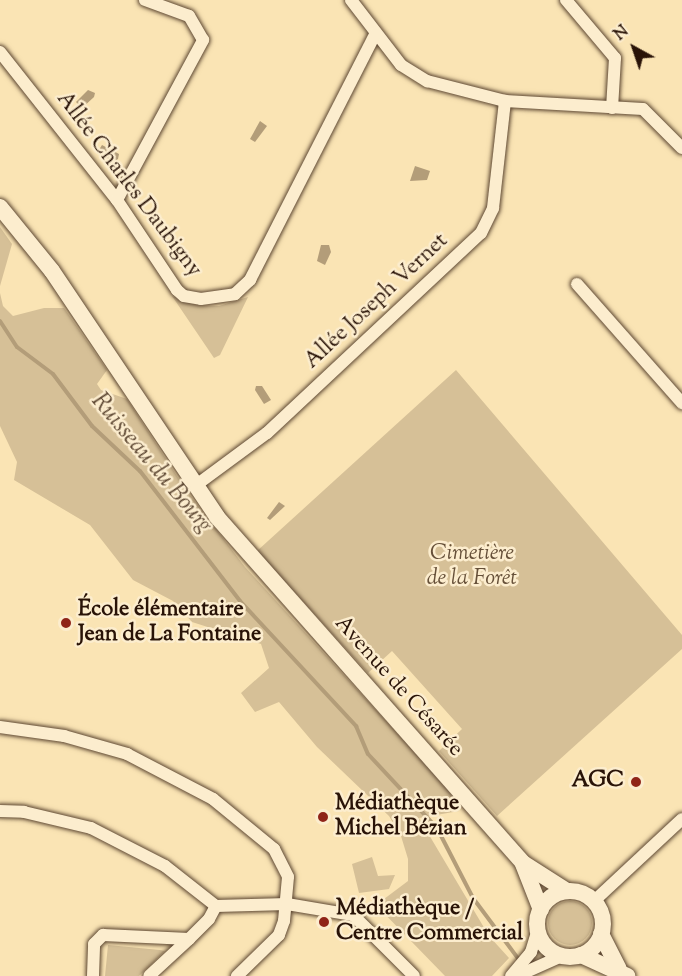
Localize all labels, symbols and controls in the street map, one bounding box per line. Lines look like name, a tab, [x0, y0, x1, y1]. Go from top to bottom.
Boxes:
north arrow	[604, 18, 664, 78]
text: N	[610, 21, 634, 47]
street label: Allée Charles Daubigny	[50, 87, 206, 283]
street label: Allée Joseph Vernet	[300, 229, 454, 375]
water label: Ruisseau du Bourg	[84, 388, 218, 540]
park label: Cimetière de la Forêt	[427, 541, 517, 592]
place label: École élémentaire Jean de La Fontaine	[78, 597, 261, 648]
street label: Avenue de Césarée	[328, 611, 468, 763]
marker: École élémentaire Jean de La Fontaine	[59, 616, 73, 630]
place label: AGC	[571, 769, 624, 795]
marker: AGC	[629, 775, 643, 789]
place label: Médiathèque Michel Bézian	[335, 791, 467, 842]
marker: Médiathèque Michel Bézian	[316, 810, 330, 824]
place label: Médiathèque / Centre Commercial	[336, 896, 523, 948]
marker: Médiathèque / Centre Commercial	[317, 915, 331, 929]

